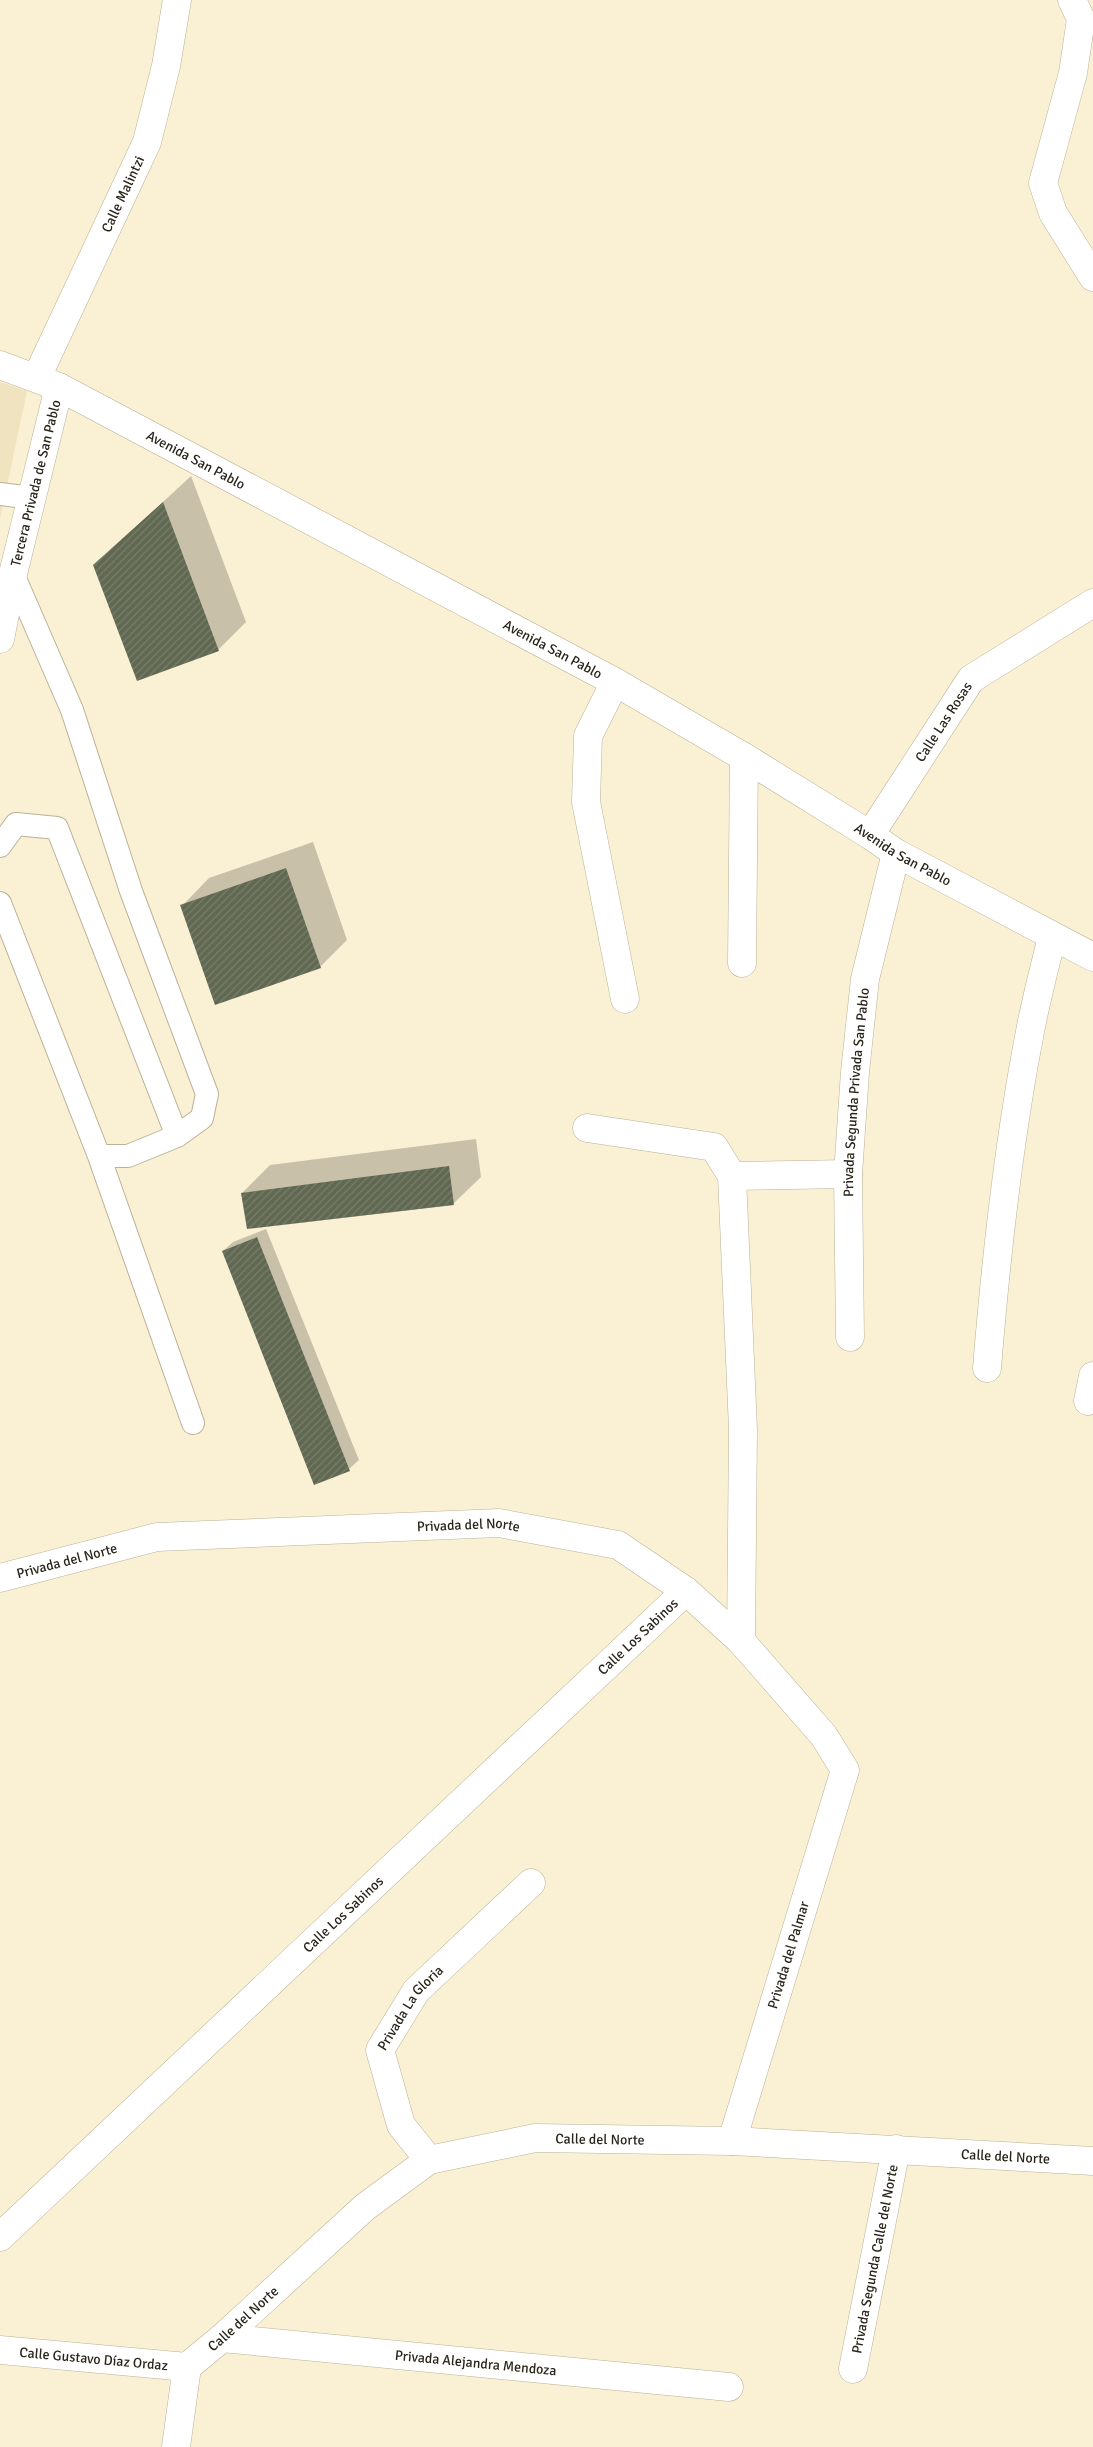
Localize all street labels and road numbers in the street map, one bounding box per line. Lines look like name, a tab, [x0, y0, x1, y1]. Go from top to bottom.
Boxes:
street label: Calle Malintzi	[98, 153, 148, 235]
street label: Tercera Privada de San Pablo	[7, 398, 65, 568]
street label: Avenida San Pablo	[143, 427, 248, 493]
street label: Avenida San Pablo	[500, 616, 605, 683]
street label: Calle Las Rosas	[912, 679, 976, 765]
street label: Avenida San Pablo	[851, 819, 954, 890]
street label: Privada Segunda Privada San Pablo	[840, 987, 873, 1197]
street label: Privada del Norte	[416, 1515, 521, 1536]
street label: Privada del Norte	[15, 1540, 119, 1582]
street label: Calle Los Sabinos	[594, 1595, 682, 1679]
street label: Calle Los Sabinos	[300, 1873, 387, 1956]
street label: Privada del Palmar	[764, 1898, 813, 2011]
street label: Privada La Gloria	[374, 1962, 447, 2053]
street label: Calle del Norte	[555, 2130, 645, 2149]
street label: Calle del Norte	[960, 2146, 1050, 2168]
street label: Privada Segunda Calle del Norte	[848, 2163, 902, 2355]
street label: Calle del Norte	[205, 2283, 282, 2355]
street label: Calle Gustavo Díaz Ordaz	[19, 2344, 169, 2374]
street label: Privada Alejandra Mendoza	[394, 2347, 557, 2379]

